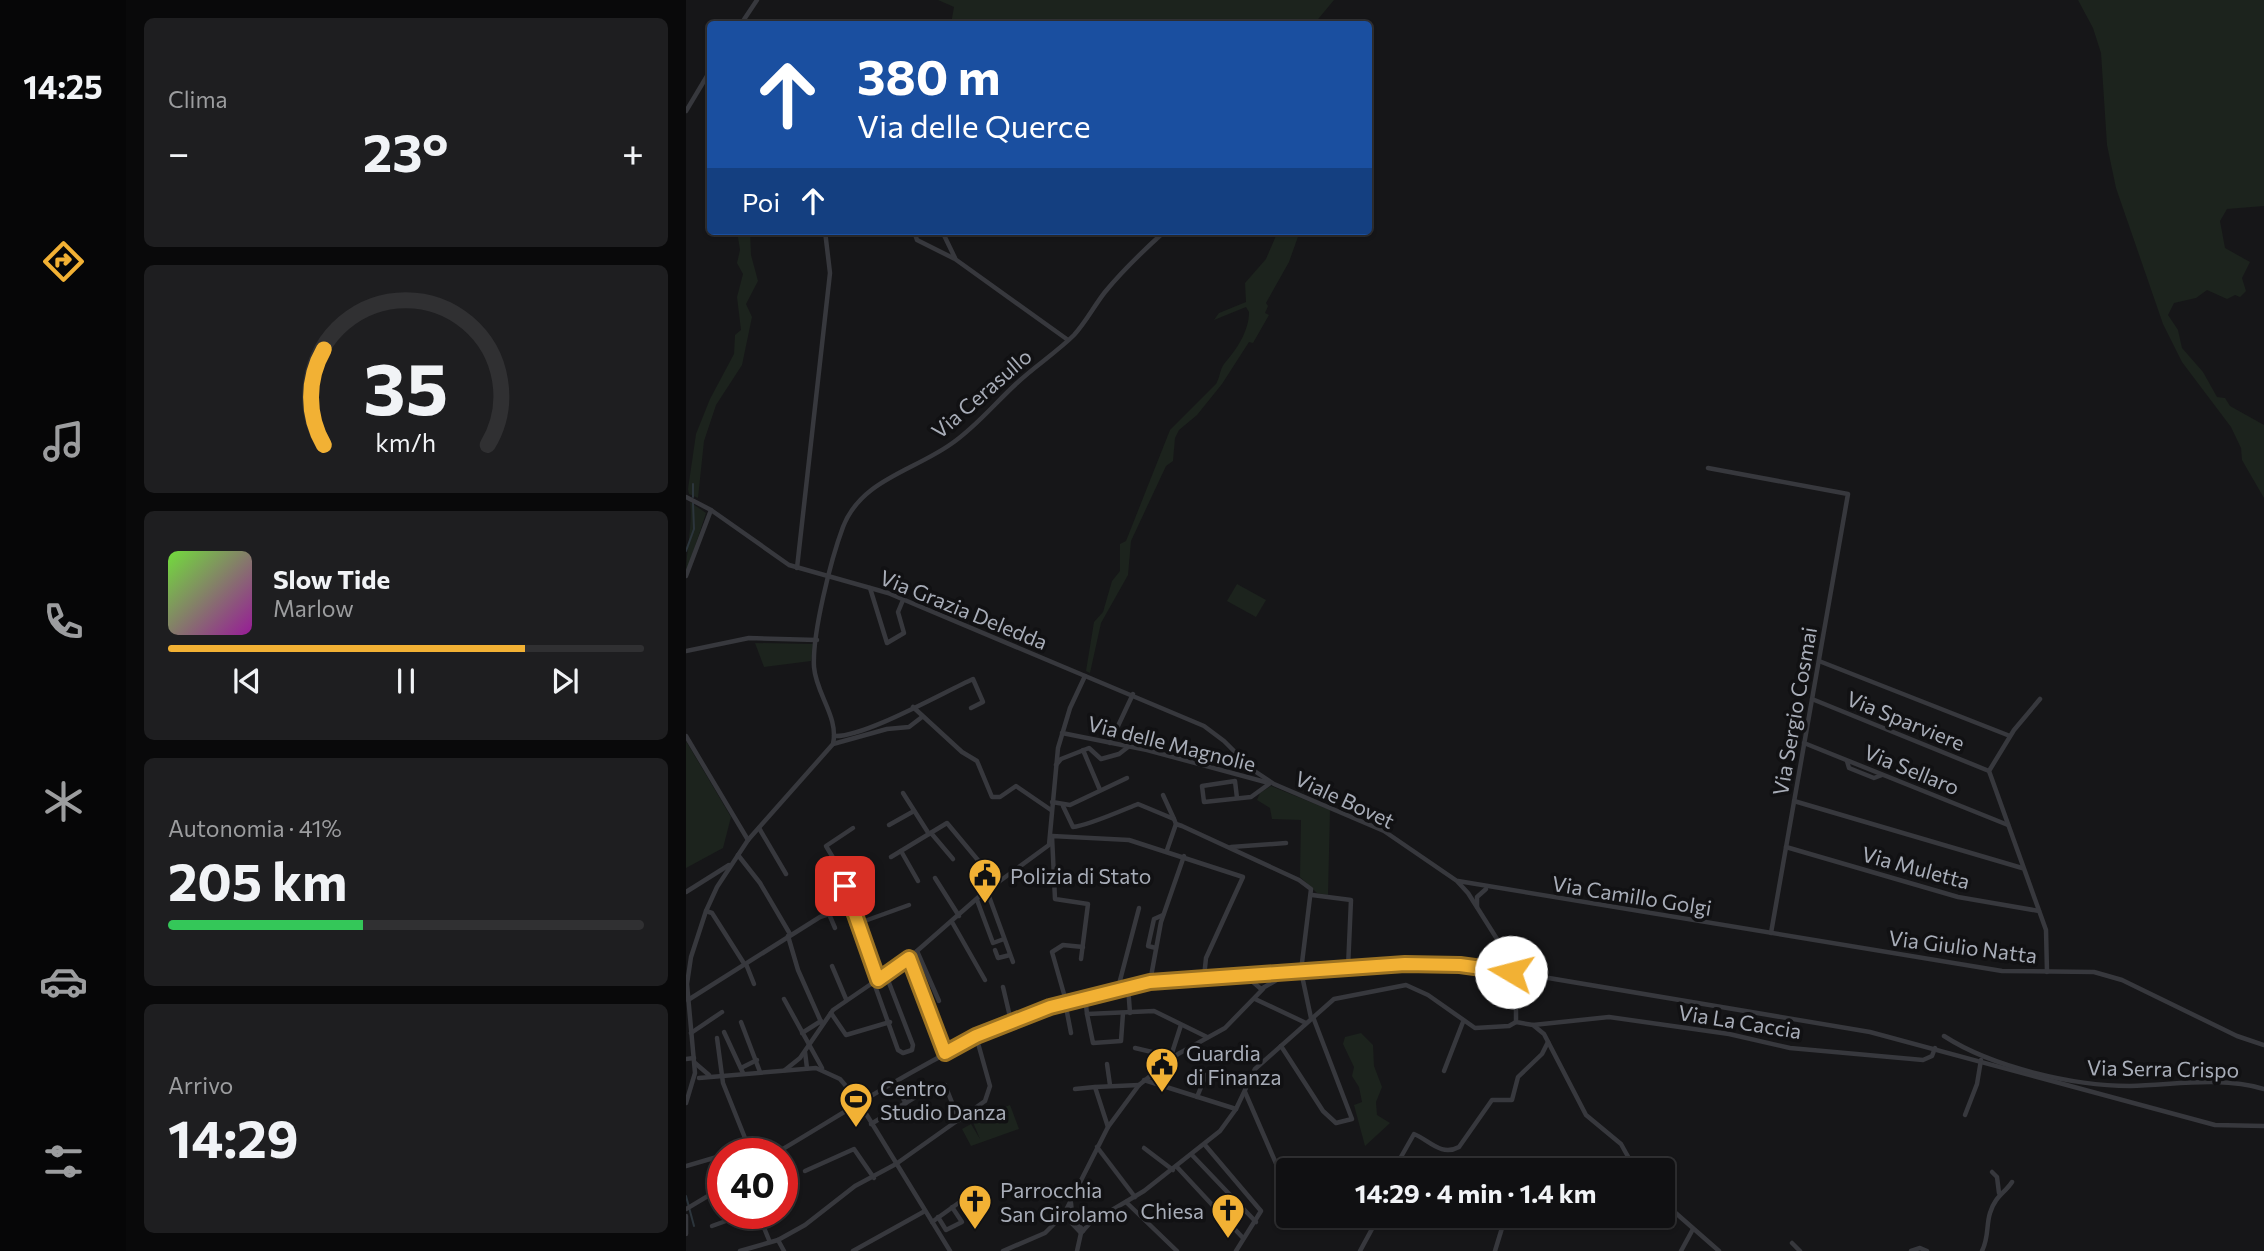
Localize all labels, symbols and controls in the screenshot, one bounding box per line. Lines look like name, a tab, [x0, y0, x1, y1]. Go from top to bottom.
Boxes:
text: 380 m	[857, 45, 1001, 105]
icon: ahead	[742, 49, 833, 140]
text: 14:25	[23, 66, 103, 106]
text: Clima	[168, 85, 228, 113]
text: Via delle Querce	[857, 105, 1091, 145]
text: 23°	[363, 119, 449, 183]
text: −	[168, 128, 190, 175]
text: +	[622, 128, 644, 175]
icon: ahead	[794, 182, 832, 220]
text: Poi	[742, 186, 780, 217]
icon: directions	[39, 237, 88, 286]
text: 35	[364, 341, 448, 430]
street label: Via Cerasullo	[926, 343, 1036, 443]
icon: music	[39, 417, 88, 466]
text: km/h	[376, 427, 436, 457]
text: Slow Tide	[273, 563, 390, 594]
street label: Via Grazia Deledda	[877, 564, 1051, 654]
text: Marlow	[273, 594, 354, 622]
icon: phone	[39, 597, 88, 646]
street label: Via Sergio Cosmai	[1767, 625, 1821, 797]
icon: previous	[228, 662, 266, 700]
icon: pause	[387, 662, 425, 700]
icon: next	[546, 662, 584, 700]
street label: Via Sparviere	[1843, 685, 1969, 755]
street label: Via delle Magnolie	[1085, 710, 1259, 776]
street label: Via Sellaro	[1861, 739, 1963, 799]
street label: Viale Bovet	[1291, 765, 1399, 833]
icon: climate	[39, 777, 88, 826]
text: Autonomia · 41%	[168, 814, 342, 842]
street label: Via Muletta	[1859, 841, 1973, 893]
text: 205 km	[168, 848, 347, 912]
pin	[815, 856, 875, 916]
public building icon: Polizia di Stato	[966, 856, 1004, 905]
place label: Polizia di Stato	[1010, 863, 1151, 888]
icon: arrive	[826, 867, 864, 905]
street label: Via Camillo Golgi	[1550, 870, 1714, 920]
street label: Via Giulio Natta	[1887, 924, 2039, 968]
position arrow	[1474, 935, 1548, 1009]
icon: car	[39, 957, 88, 1006]
street label: Via La Caccia	[1677, 999, 1803, 1043]
place label: Guardia di Finanza	[1186, 1040, 1281, 1089]
public building icon: Guardia di Finanza	[1143, 1045, 1181, 1094]
street label: Via Serra Crispo	[2087, 1054, 2239, 1082]
text: Arrivo	[168, 1071, 233, 1099]
place label: Centro Studio Danza	[880, 1075, 1006, 1124]
sports icon: Centro Studio Danza	[837, 1080, 875, 1129]
text: 14:29	[168, 1105, 299, 1169]
icon: filters	[39, 1137, 88, 1186]
speed limit sign: 40	[707, 1138, 798, 1229]
place label: Parrocchia San Girolamo	[1000, 1177, 1128, 1226]
text: 14:29 · 4 min · 1.4 km	[1355, 1177, 1596, 1208]
church icon: Parrocchia San Girolamo	[956, 1182, 994, 1231]
church icon: Chiesa	[1209, 1191, 1247, 1240]
place label: Chiesa	[1141, 1198, 1204, 1223]

